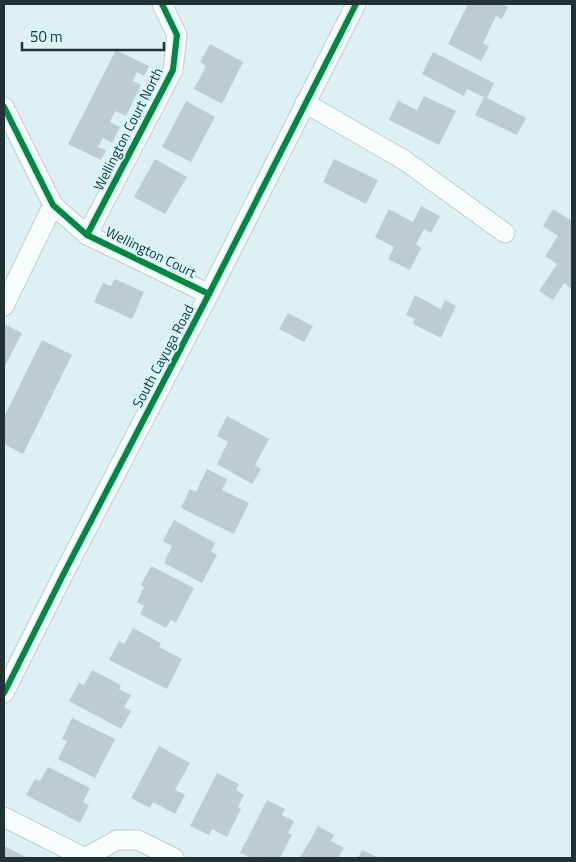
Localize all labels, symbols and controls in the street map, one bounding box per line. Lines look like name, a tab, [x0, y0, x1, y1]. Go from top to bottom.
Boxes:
scale bar	[22, 20, 165, 52]
text: 50 m	[30, 25, 63, 48]
street label: Wellington Court North	[87, 64, 168, 194]
street label: Wellington Court	[102, 221, 200, 283]
street label: South Cayuga Road	[126, 300, 199, 411]

